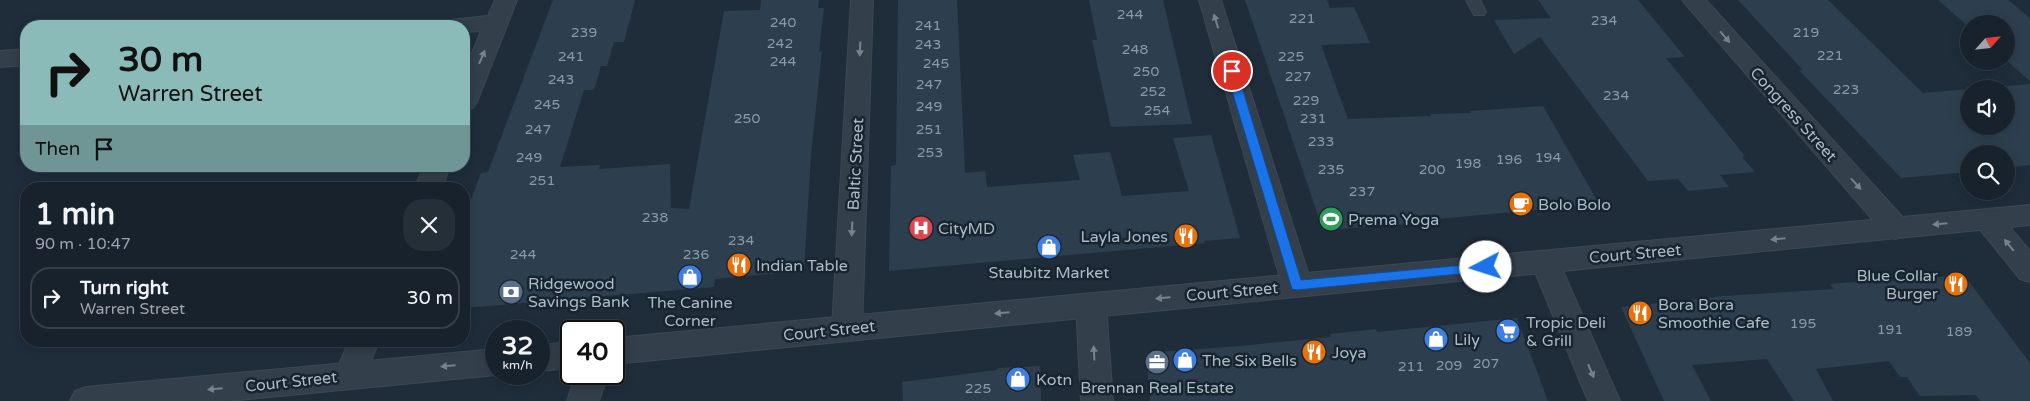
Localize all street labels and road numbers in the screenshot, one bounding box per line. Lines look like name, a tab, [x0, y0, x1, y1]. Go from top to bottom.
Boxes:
street label: Congress Street	[1745, 63, 1841, 166]
street label: Baltic Street	[844, 117, 868, 211]
street label: Court Street	[1588, 240, 1682, 268]
street label: Court Street	[1185, 278, 1279, 306]
street label: Court Street	[782, 316, 876, 346]
street label: Court Street	[244, 367, 338, 397]

